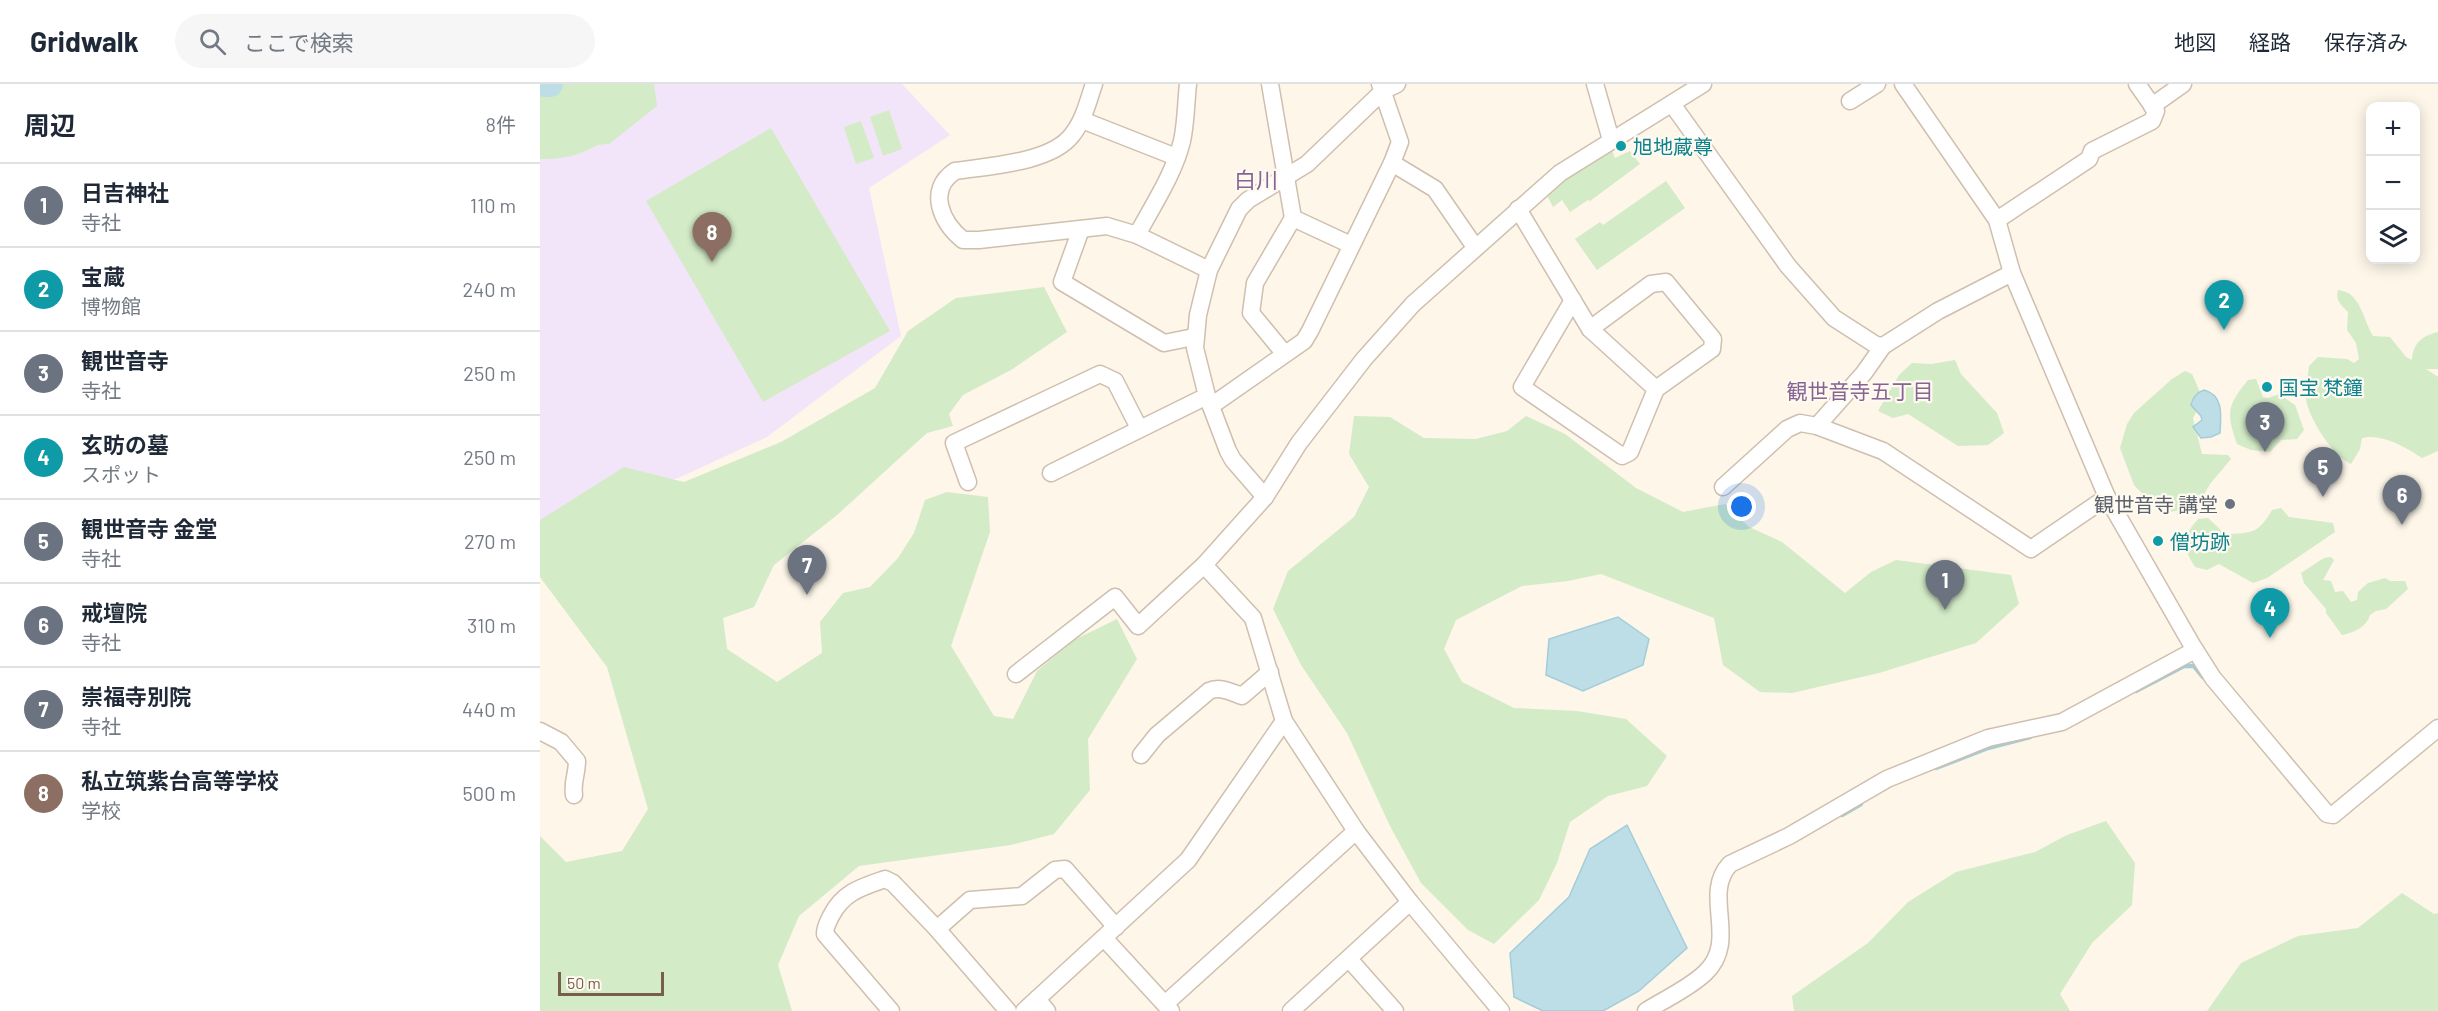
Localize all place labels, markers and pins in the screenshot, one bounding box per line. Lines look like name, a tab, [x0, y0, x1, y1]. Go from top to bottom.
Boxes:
place label: 旭地蔵尊	[1633, 134, 1713, 158]
marker: 旭地蔵尊	[1614, 139, 1628, 153]
pin: 8	[692, 212, 732, 262]
pin: 2	[2204, 280, 2244, 330]
place label: 国宝 梵鐘	[2279, 375, 2363, 399]
marker: 国宝 梵鐘	[2260, 380, 2274, 394]
pin: 3	[2246, 402, 2284, 452]
pin: 5	[2304, 448, 2342, 497]
pin: 6	[2382, 476, 2422, 525]
place label: 観世音寺 講堂	[2094, 492, 2218, 516]
marker: 観世音寺 講堂	[2223, 497, 2237, 511]
place label: 僧坊跡	[2170, 529, 2230, 553]
marker: 僧坊跡	[2151, 534, 2165, 548]
pin: 7	[788, 546, 826, 595]
pin: 1	[1926, 560, 1964, 610]
pin: 4	[2250, 588, 2290, 638]

